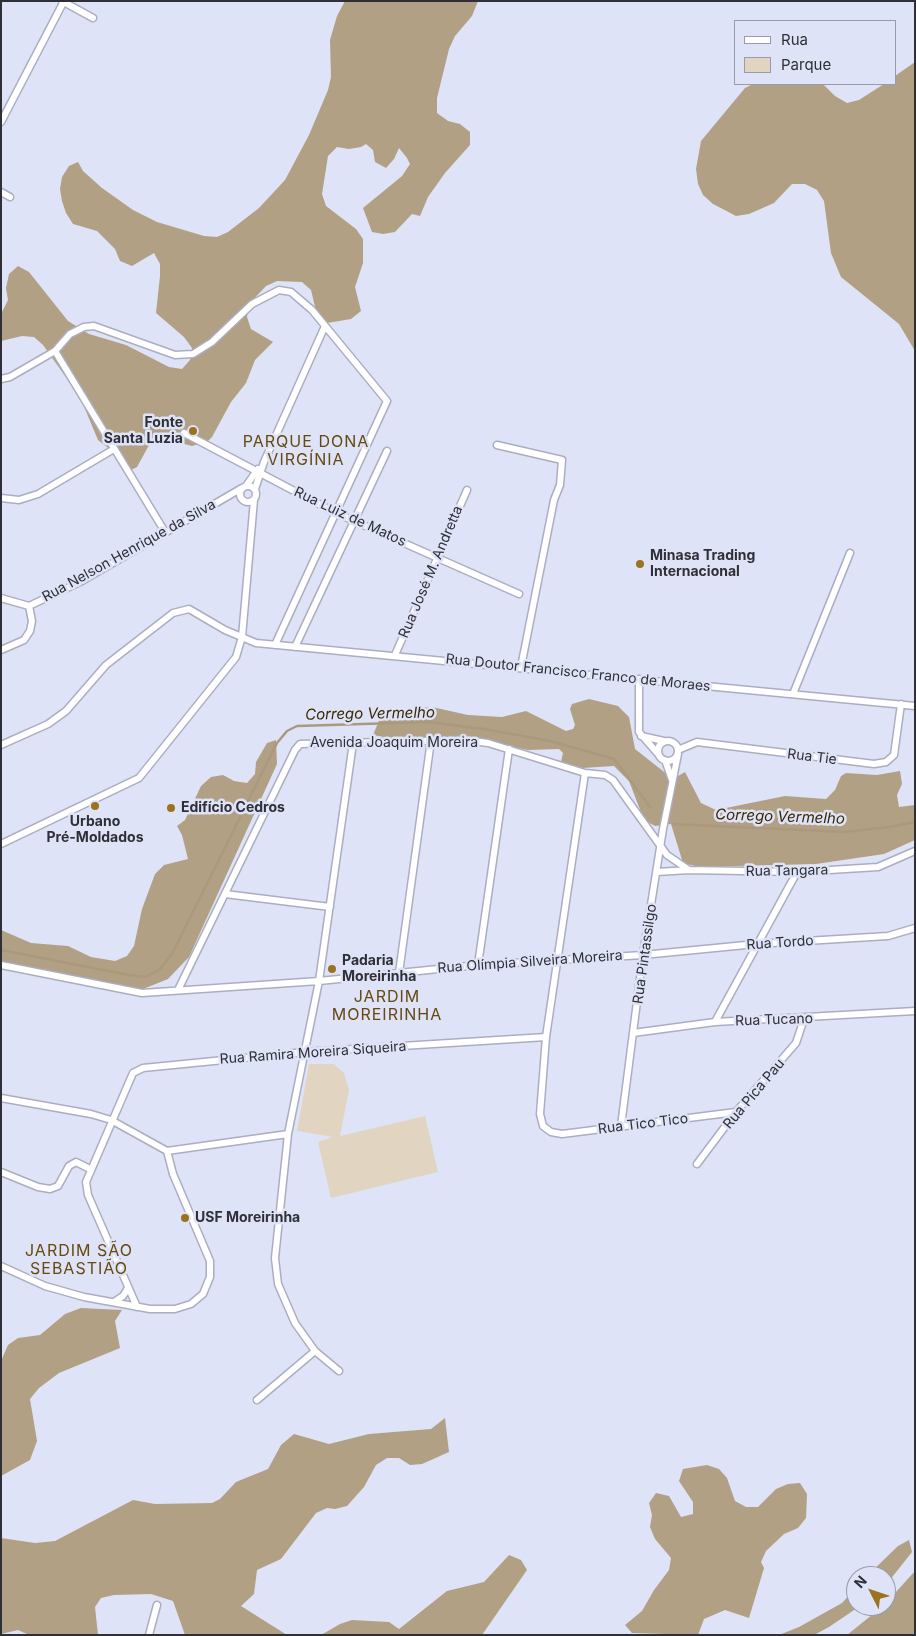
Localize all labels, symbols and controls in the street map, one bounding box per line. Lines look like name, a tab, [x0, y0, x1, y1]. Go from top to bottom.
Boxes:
legend	[734, 20, 896, 85]
text: Rua	[781, 30, 808, 49]
text: Parque	[781, 55, 831, 74]
place label: Fonte Santa Luzia	[104, 415, 183, 448]
marker: Fonte Santa Luzia	[187, 425, 199, 437]
district label: PARQUE DONA VIRGÍNIA	[241, 432, 371, 470]
street label: Rua Luiz de Matos	[291, 484, 409, 550]
street label: Rua Nelson Henrique da Silva	[39, 496, 219, 606]
street label: Rua José M. Andretta	[396, 503, 466, 641]
place label: Minasa Trading Internacional	[650, 548, 755, 580]
marker: Minasa Trading Internacional	[634, 558, 646, 570]
street label: Rua Doutor Francisco Franco de Moraes	[445, 651, 711, 695]
water label: Corrego Vermelho	[305, 704, 435, 724]
street label: Avenida Joaquim Moreira	[310, 735, 478, 751]
street label: Rua Tie	[786, 746, 838, 768]
marker: Urbano Pré-Moldados	[89, 800, 101, 812]
place label: Edifício Cedros	[181, 800, 285, 816]
marker: Edifício Cedros	[165, 802, 177, 814]
water label: Corrego Vermelho	[715, 806, 845, 828]
place label: Urbano Pré-Moldados	[47, 814, 143, 846]
street label: Rua Tangara	[745, 862, 829, 880]
street label: Rua Pintassilgo	[630, 903, 660, 1005]
street label: Rua Tordo	[746, 932, 814, 954]
street label: Rua Olímpia Silveira Moreira	[437, 947, 623, 977]
place label: Padaria Moreirinha	[342, 953, 416, 986]
marker: Padaria Moreirinha	[326, 963, 338, 975]
district label: JARDIM MOREIRINHA	[331, 987, 443, 1025]
street label: Rua Tucano	[735, 1010, 813, 1030]
street label: Rua Ramira Moreira Siqueira	[219, 1038, 407, 1068]
street label: Rua Pica Pau	[720, 1055, 788, 1133]
street label: Rua Tico Tico	[597, 1110, 689, 1138]
place label: USF Moreirinha	[195, 1210, 300, 1226]
marker: USF Moreirinha	[179, 1212, 191, 1224]
district label: JARDIM SÃO SEBASTIÃO	[24, 1241, 134, 1279]
north arrow	[846, 1566, 896, 1616]
text: N	[850, 1572, 870, 1591]

